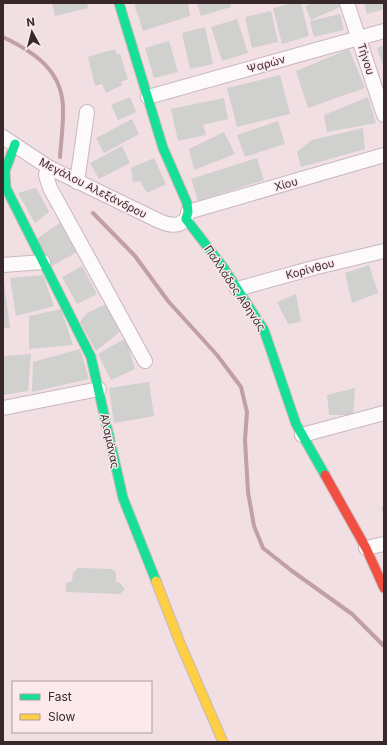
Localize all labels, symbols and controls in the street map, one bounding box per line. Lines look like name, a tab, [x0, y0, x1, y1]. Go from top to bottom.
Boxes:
north arrow	[12, 12, 52, 52]
text: N	[26, 15, 36, 30]
street label: Τήνου	[354, 41, 378, 77]
street label: Ψαρών	[245, 52, 287, 76]
street label: Μεγάλου Αλεξάνδρου	[37, 155, 149, 221]
street label: Χίου	[273, 174, 299, 194]
street label: Παλλάδος Αθηνάς	[201, 243, 269, 333]
street label: Κορίνθου	[284, 256, 336, 282]
street label: Αλαμάνας	[97, 412, 123, 470]
legend	[12, 681, 152, 733]
text: Fast	[48, 689, 72, 704]
text: Slow	[48, 709, 76, 724]

